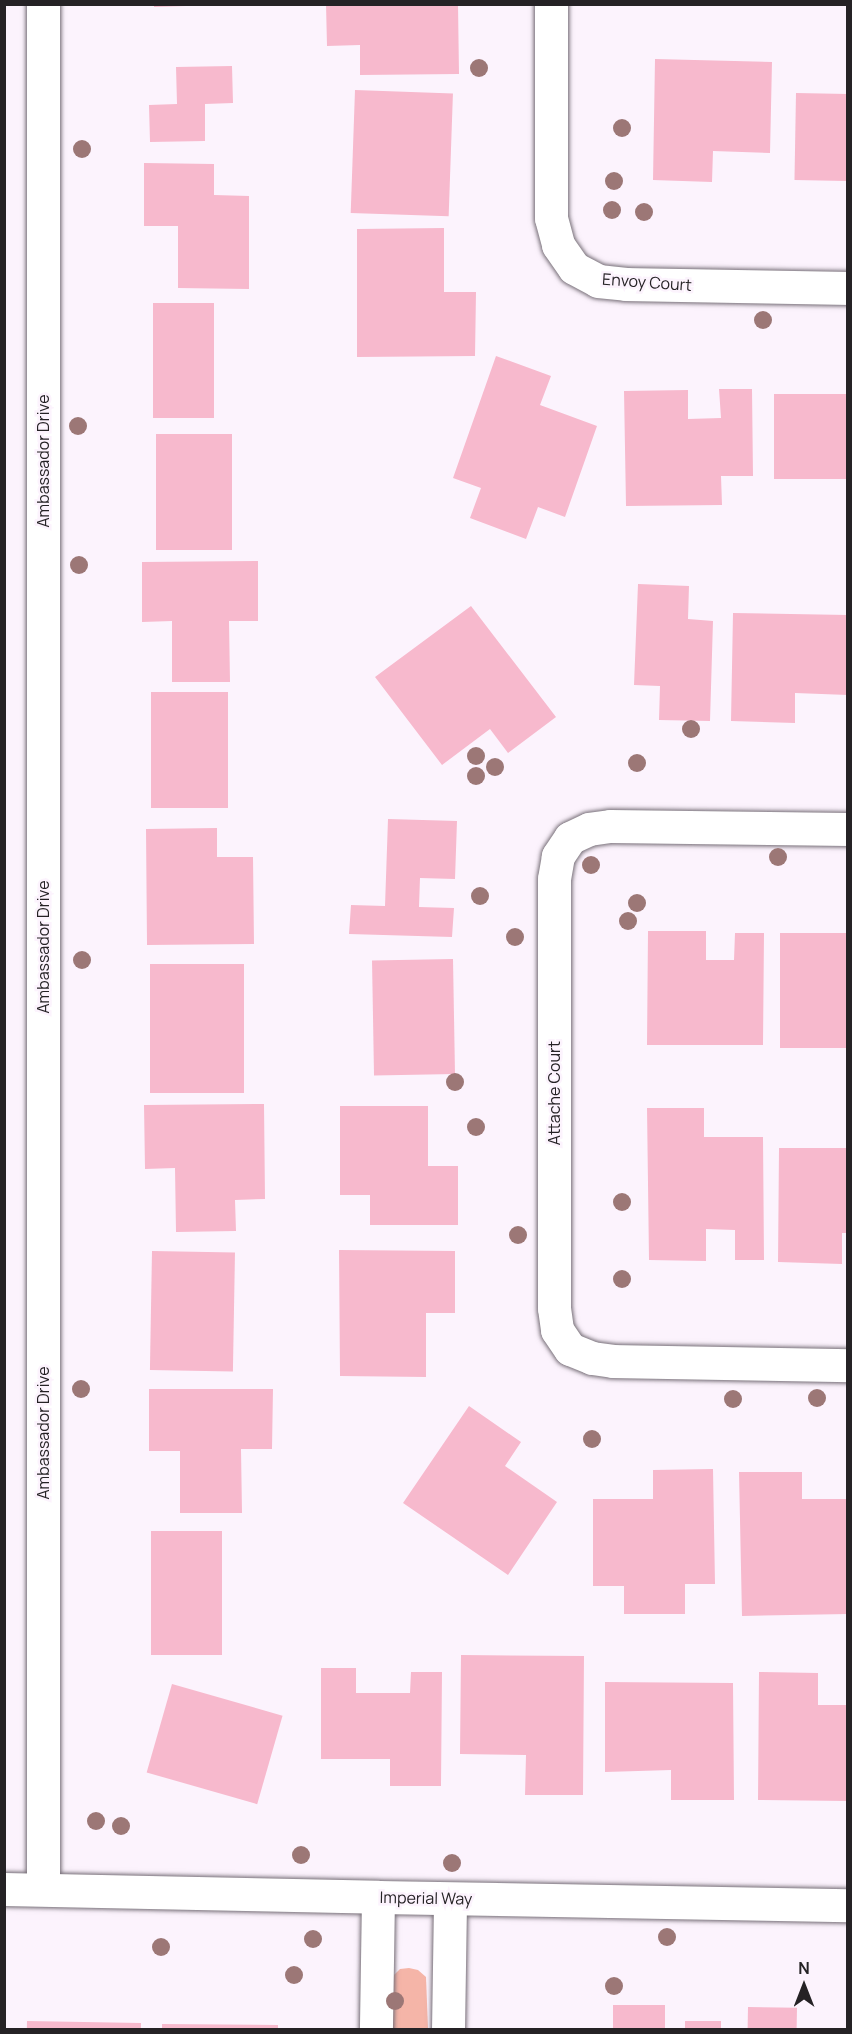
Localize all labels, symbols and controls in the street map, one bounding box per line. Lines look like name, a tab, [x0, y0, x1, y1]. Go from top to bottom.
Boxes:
street label: Envoy Court	[602, 269, 692, 295]
street label: Ambassador Drive	[33, 394, 53, 528]
street label: Ambassador Drive	[33, 880, 53, 1014]
street label: Attache Court	[544, 1041, 564, 1145]
street label: Ambassador Drive	[33, 1366, 53, 1500]
street label: Imperial Way	[380, 1888, 472, 1908]
north arrow	[774, 1956, 834, 2016]
text: N	[798, 1957, 810, 1979]

